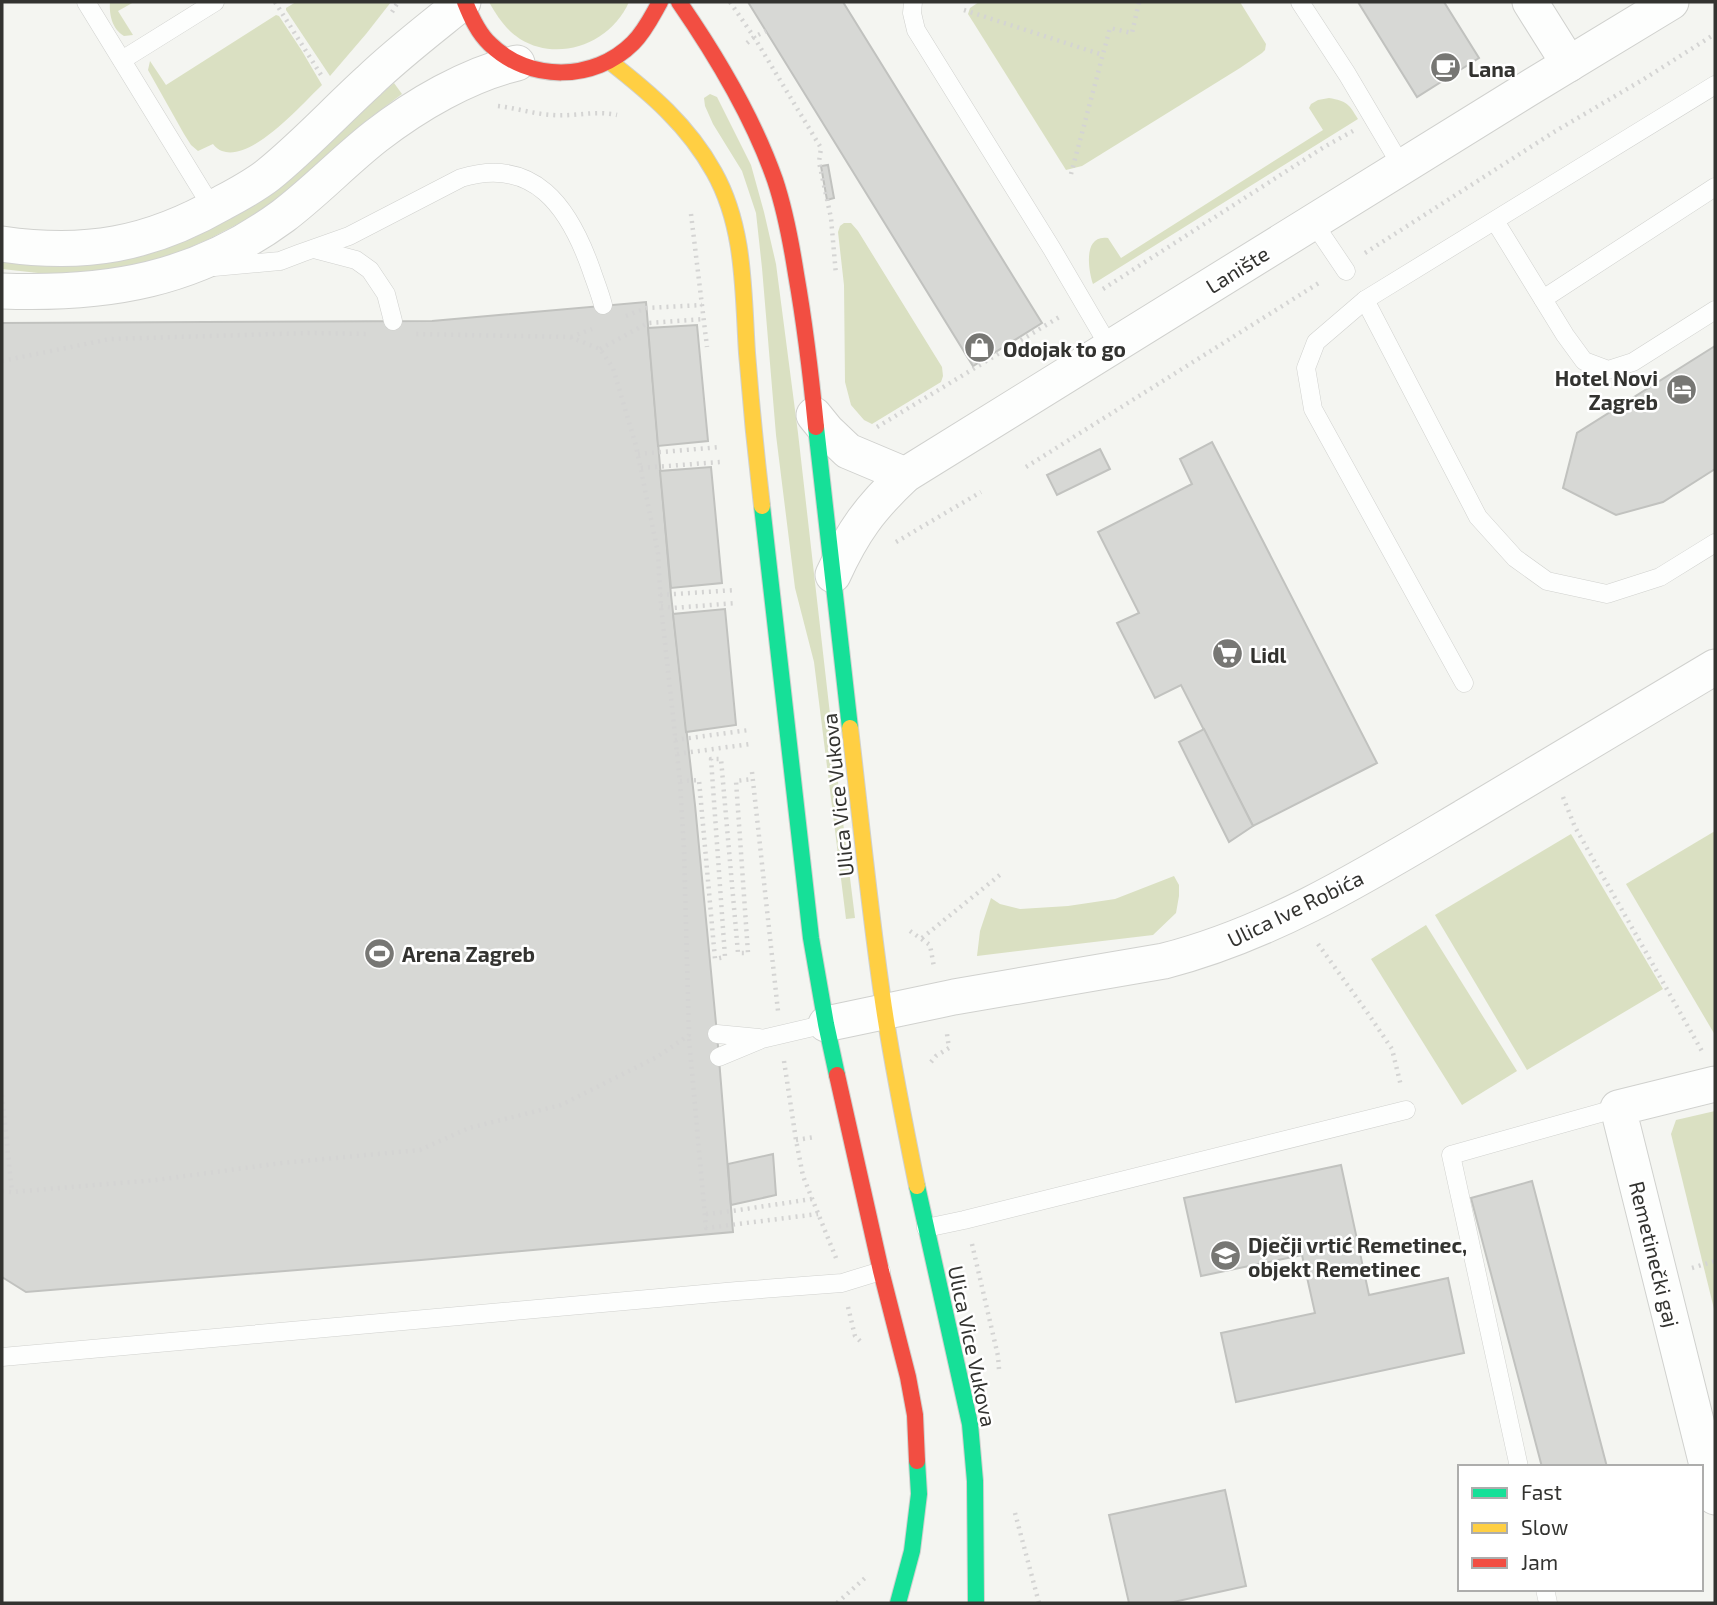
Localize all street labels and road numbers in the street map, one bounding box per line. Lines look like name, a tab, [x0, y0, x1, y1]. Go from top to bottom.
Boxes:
street label: Lanište	[1201, 240, 1273, 298]
street label: Ulica Vice Vukova	[816, 712, 858, 878]
street label: Ulica Ive Robića	[1223, 864, 1367, 952]
street label: Remetinečki gaj	[1624, 1178, 1685, 1330]
street label: Ulica Vice Vukova	[944, 1263, 1002, 1429]

